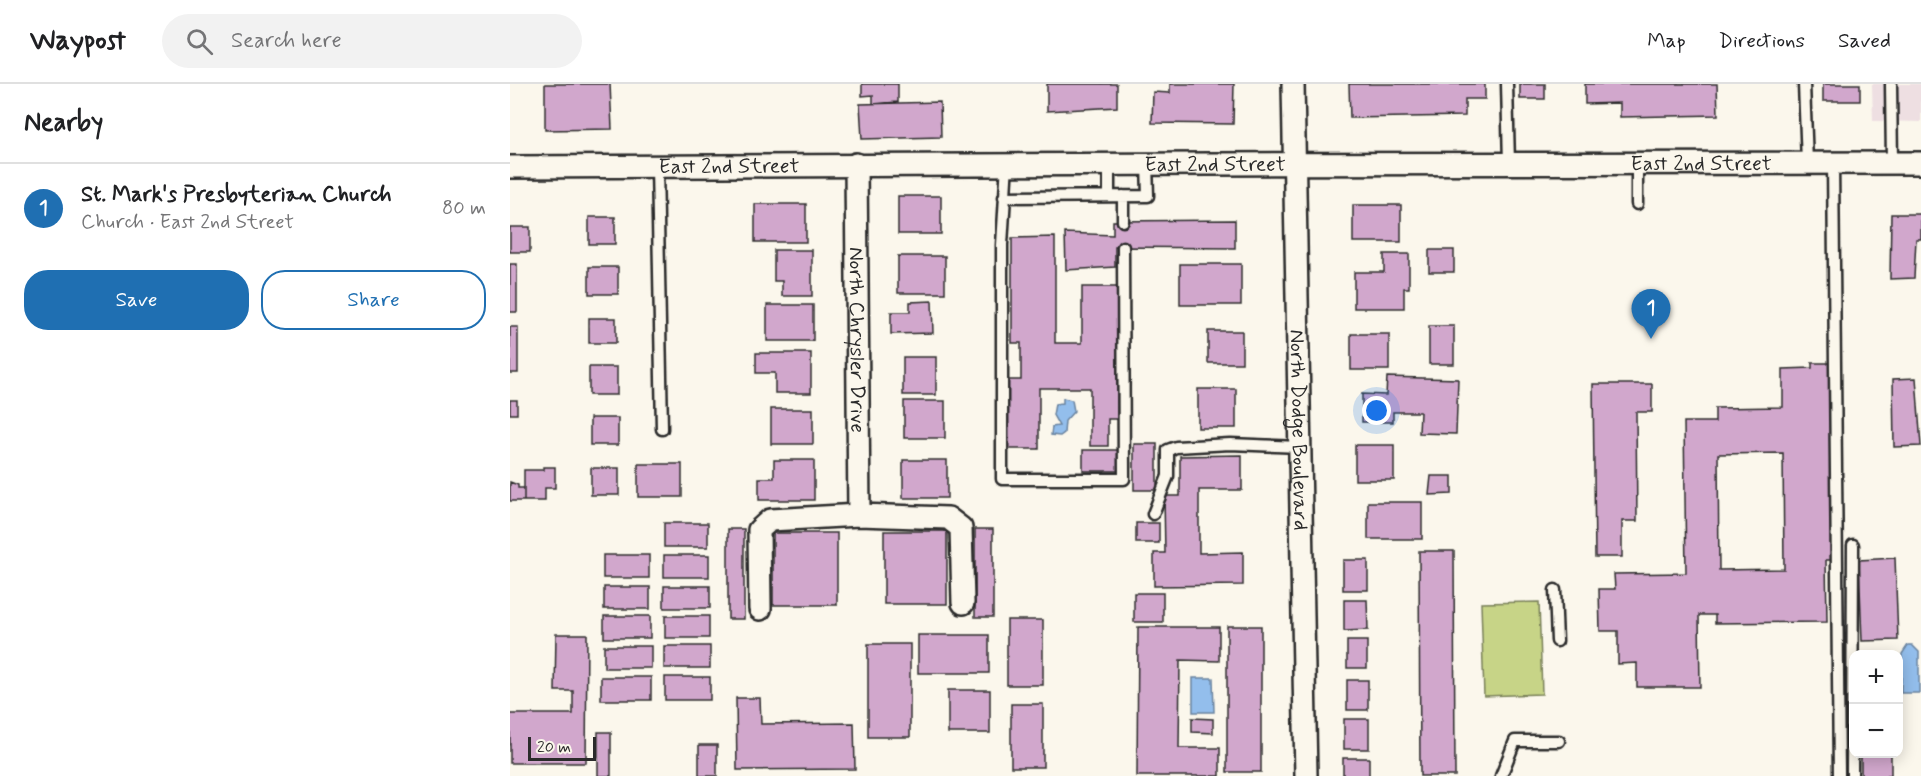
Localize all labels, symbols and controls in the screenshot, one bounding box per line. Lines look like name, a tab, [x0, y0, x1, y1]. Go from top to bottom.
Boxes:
search box	[162, 14, 582, 68]
text: Waypost	[30, 23, 126, 60]
icon: search	[183, 25, 216, 58]
text: Search here	[231, 27, 342, 55]
text: Map	[1647, 27, 1686, 55]
text: Directions	[1719, 27, 1805, 55]
text: Saved	[1838, 27, 1891, 55]
text: Nearby	[24, 106, 103, 140]
street label: East 2nd Street	[1631, 150, 1772, 178]
street label: East 2nd Street	[1144, 151, 1286, 179]
street label: East 2nd Street	[658, 152, 800, 181]
text: St. Mark's Presbyterian Church	[81, 181, 392, 209]
text: 1	[39, 195, 48, 222]
text: 80 m	[442, 195, 486, 222]
text: Church · East 2nd Street	[81, 209, 294, 236]
street label: North Chrysler Drive	[842, 247, 871, 433]
button: Save	[24, 270, 249, 330]
button: Share	[261, 270, 486, 330]
pin: 1	[1632, 290, 1670, 339]
street label: North Dodge Boulevard	[1283, 329, 1314, 531]
your location	[1362, 396, 1391, 425]
map controls	[1849, 650, 1903, 758]
button: +	[1849, 650, 1903, 704]
button: −	[1849, 704, 1903, 758]
scale bar	[528, 734, 596, 762]
text: 20 m	[537, 737, 571, 758]

